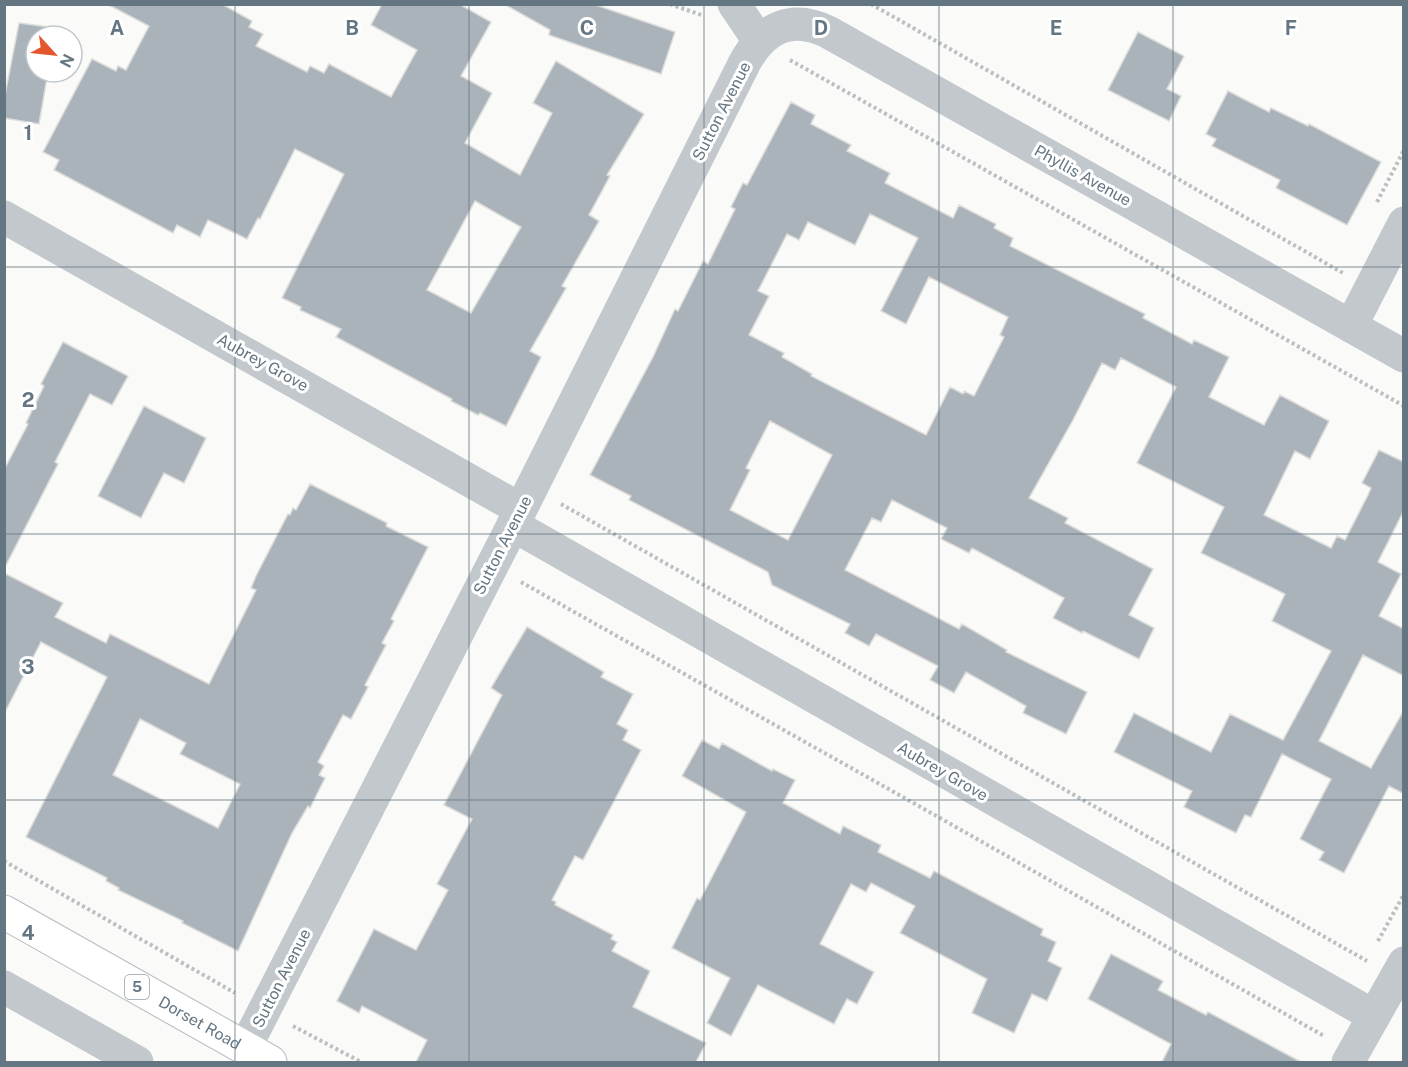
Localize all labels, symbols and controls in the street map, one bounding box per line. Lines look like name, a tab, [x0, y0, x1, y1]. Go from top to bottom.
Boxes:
text: A	[110, 16, 124, 40]
text: B	[345, 16, 359, 40]
text: C	[580, 16, 594, 40]
text: D	[814, 16, 828, 40]
text: E	[1050, 16, 1062, 40]
text: F	[1285, 16, 1297, 40]
north arrow	[24, 24, 84, 84]
text: N	[56, 51, 78, 70]
street label: Sutton Avenue	[688, 59, 755, 164]
text: 1	[24, 121, 32, 145]
street label: Phyllis Avenue	[1031, 141, 1135, 210]
street label: Aubrey Grove	[214, 330, 312, 395]
text: 2	[22, 388, 34, 412]
street label: Sutton Avenue	[469, 493, 536, 598]
text: 3	[21, 655, 35, 679]
street label: Aubrey Grove	[894, 738, 991, 805]
text: 4	[21, 921, 35, 945]
street label: Sutton Avenue	[248, 926, 315, 1031]
road number: 5	[125, 975, 149, 999]
street label: Dorset Road	[155, 992, 244, 1054]

